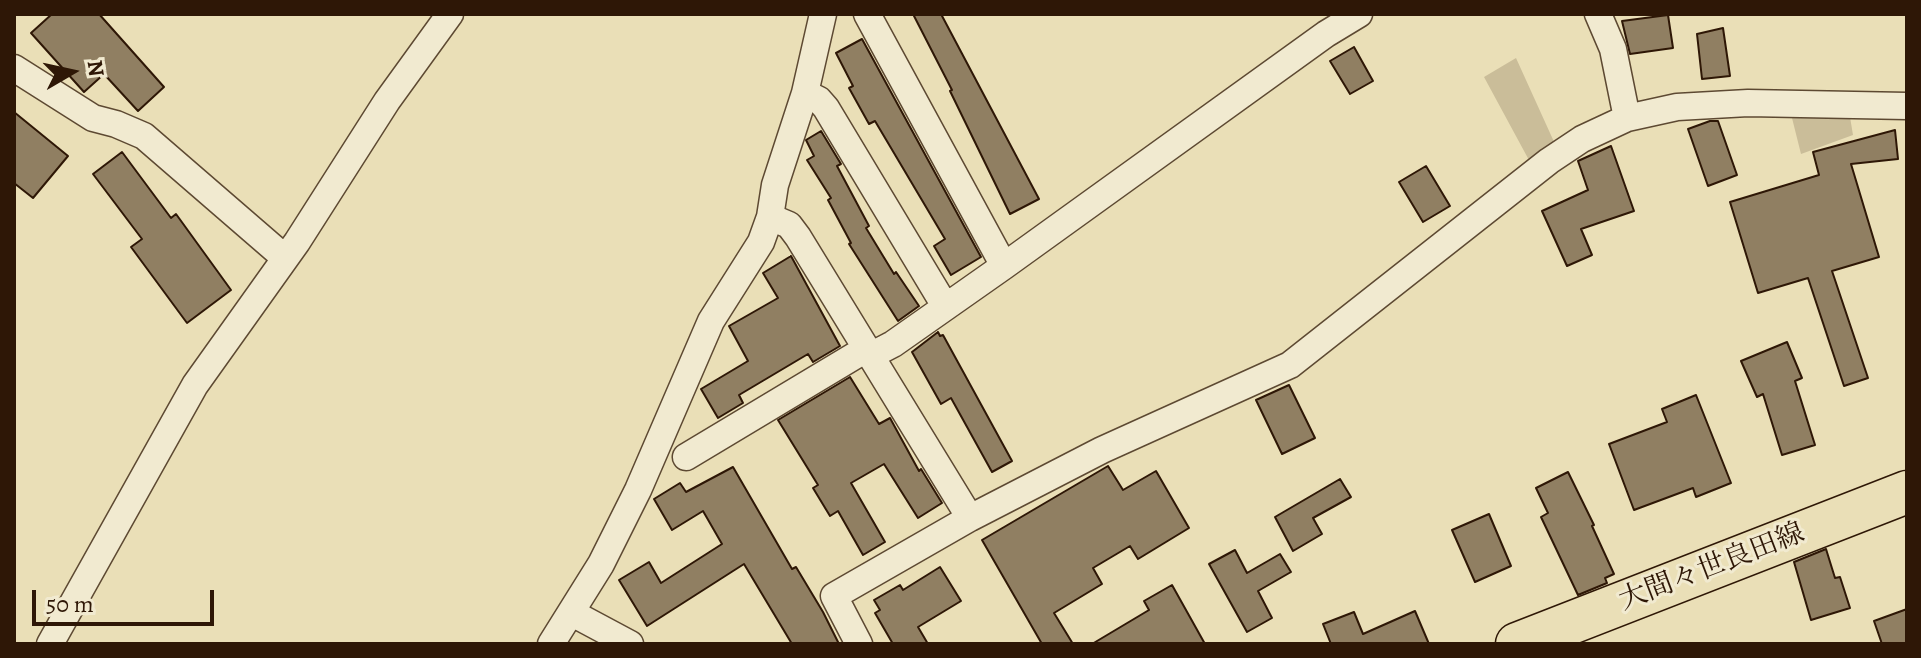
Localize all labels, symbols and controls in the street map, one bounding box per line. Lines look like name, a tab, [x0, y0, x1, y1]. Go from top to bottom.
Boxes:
north arrow	[32, 32, 112, 112]
text: N	[80, 58, 112, 79]
street label: 大間々世良田線	[1614, 517, 1810, 619]
scale bar	[36, 574, 218, 624]
text: 50 m	[46, 588, 94, 620]

